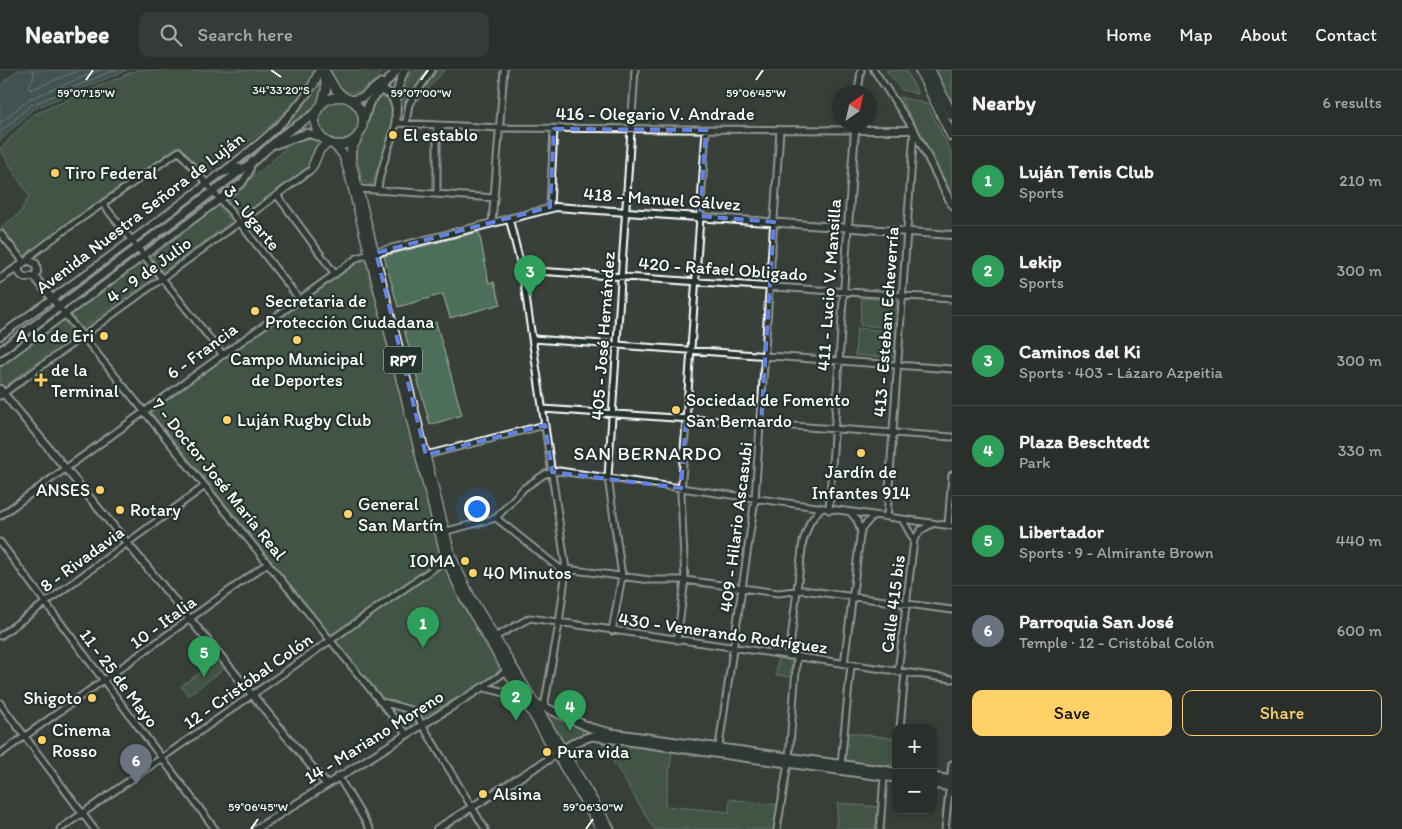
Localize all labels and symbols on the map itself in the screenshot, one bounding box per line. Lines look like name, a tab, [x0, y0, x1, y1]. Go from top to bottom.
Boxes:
text: 34°33'20"S	[252, 83, 310, 97]
north arrow	[832, 85, 877, 130]
text: 59°07'15"W	[57, 86, 115, 100]
text: 59°07'00"W	[390, 86, 452, 100]
text: 59°06'45"W	[726, 86, 786, 100]
street label: 416 - Olegario V. Andrade	[555, 103, 755, 125]
place label: El establo	[403, 124, 478, 146]
street label: Avenida Nuestra Señora de Luján	[31, 127, 249, 299]
marker: El establo	[387, 129, 399, 141]
place label: Tiro Federal	[65, 162, 157, 184]
marker: Tiro Federal	[49, 167, 61, 179]
street label: 3 - Ugarte	[219, 181, 285, 255]
street label: 418 - Manuel Gálvez	[583, 183, 741, 215]
street label: 411 - Lucio V. Mansilla	[812, 197, 846, 372]
street label: 413 - Esteban Echeverría	[868, 226, 904, 418]
street label: 4 - 9 de Julio	[102, 232, 196, 308]
street label: 405 - José Hernández	[586, 250, 620, 421]
street label: 420 - Rafael Obligado	[638, 252, 808, 286]
pin: 3	[514, 255, 546, 296]
place label: Secretaria de Protección Ciudadana	[265, 290, 434, 333]
marker: Secretaria de Protección Ciudadana	[249, 305, 261, 317]
street label: 6 - Francia	[162, 317, 242, 384]
place label: A lo de Eri	[16, 325, 94, 347]
marker: A lo de Eri	[98, 330, 110, 342]
marker: Campo Municipal de Deportes	[291, 334, 303, 346]
road number: RP7	[384, 346, 422, 374]
place label: Campo Municipal de Deportes	[230, 348, 364, 391]
place label: de la Terminal	[51, 359, 119, 402]
marker: de la Terminal	[35, 374, 47, 386]
place label: Sociedad de Fomento San Bernardo	[686, 389, 850, 432]
street label: 7 - Doctor José María Real	[147, 394, 291, 564]
marker: Sociedad de Fomento San Bernardo	[670, 404, 682, 416]
place label: Luján Rugby Club	[237, 409, 371, 431]
marker: Luján Rugby Club	[221, 414, 233, 426]
street label: 409 - Hilario Ascasubi	[715, 441, 757, 613]
district label: SAN BERNARDO	[574, 442, 723, 465]
marker: Jardín de Infantes 914	[855, 447, 867, 459]
place label: Jardín de Infantes 914	[811, 461, 911, 504]
place label: ANSES	[36, 479, 90, 501]
marker: ANSES	[94, 484, 106, 496]
place label: General San Martín	[358, 493, 443, 536]
your location	[464, 496, 490, 522]
place label: Rotary	[130, 499, 181, 521]
marker: Rotary	[114, 504, 126, 516]
marker: General San Martín	[342, 508, 354, 520]
street label: 8 - Rivadavia	[36, 521, 128, 597]
place label: IOMA	[410, 550, 455, 572]
street label: Calle 415 bis	[876, 554, 910, 654]
marker: IOMA	[459, 555, 471, 567]
place label: 40 Minutos	[483, 562, 572, 584]
marker: 40 Minutos	[467, 567, 479, 579]
street label: 10 - Italia	[126, 590, 201, 653]
pin: 1	[407, 607, 439, 648]
street label: 430 - Venerando Rodríguez	[617, 607, 829, 659]
street label: 11 - 25 de Mayo	[75, 624, 163, 732]
street label: 12 - Cristóbal Colón	[179, 628, 317, 734]
pin: 5	[188, 636, 220, 677]
pin: 2	[500, 680, 532, 721]
street label: 14 - Mariano Moreno	[300, 685, 448, 789]
place label: Shigoto	[23, 687, 82, 709]
pin: 4	[554, 690, 586, 731]
marker: Shigoto	[86, 692, 98, 704]
place label: Cinema Rosso	[52, 719, 111, 762]
marker: Cinema Rosso	[36, 734, 48, 746]
place label: Pura vida	[557, 741, 630, 763]
pin: 6	[120, 744, 152, 785]
marker: Pura vida	[541, 746, 553, 758]
place label: Alsina	[493, 783, 541, 805]
marker: Alsina	[477, 788, 489, 800]
text: 59°06'45"W	[228, 800, 288, 814]
text: 59°06'30"W	[563, 800, 623, 814]

